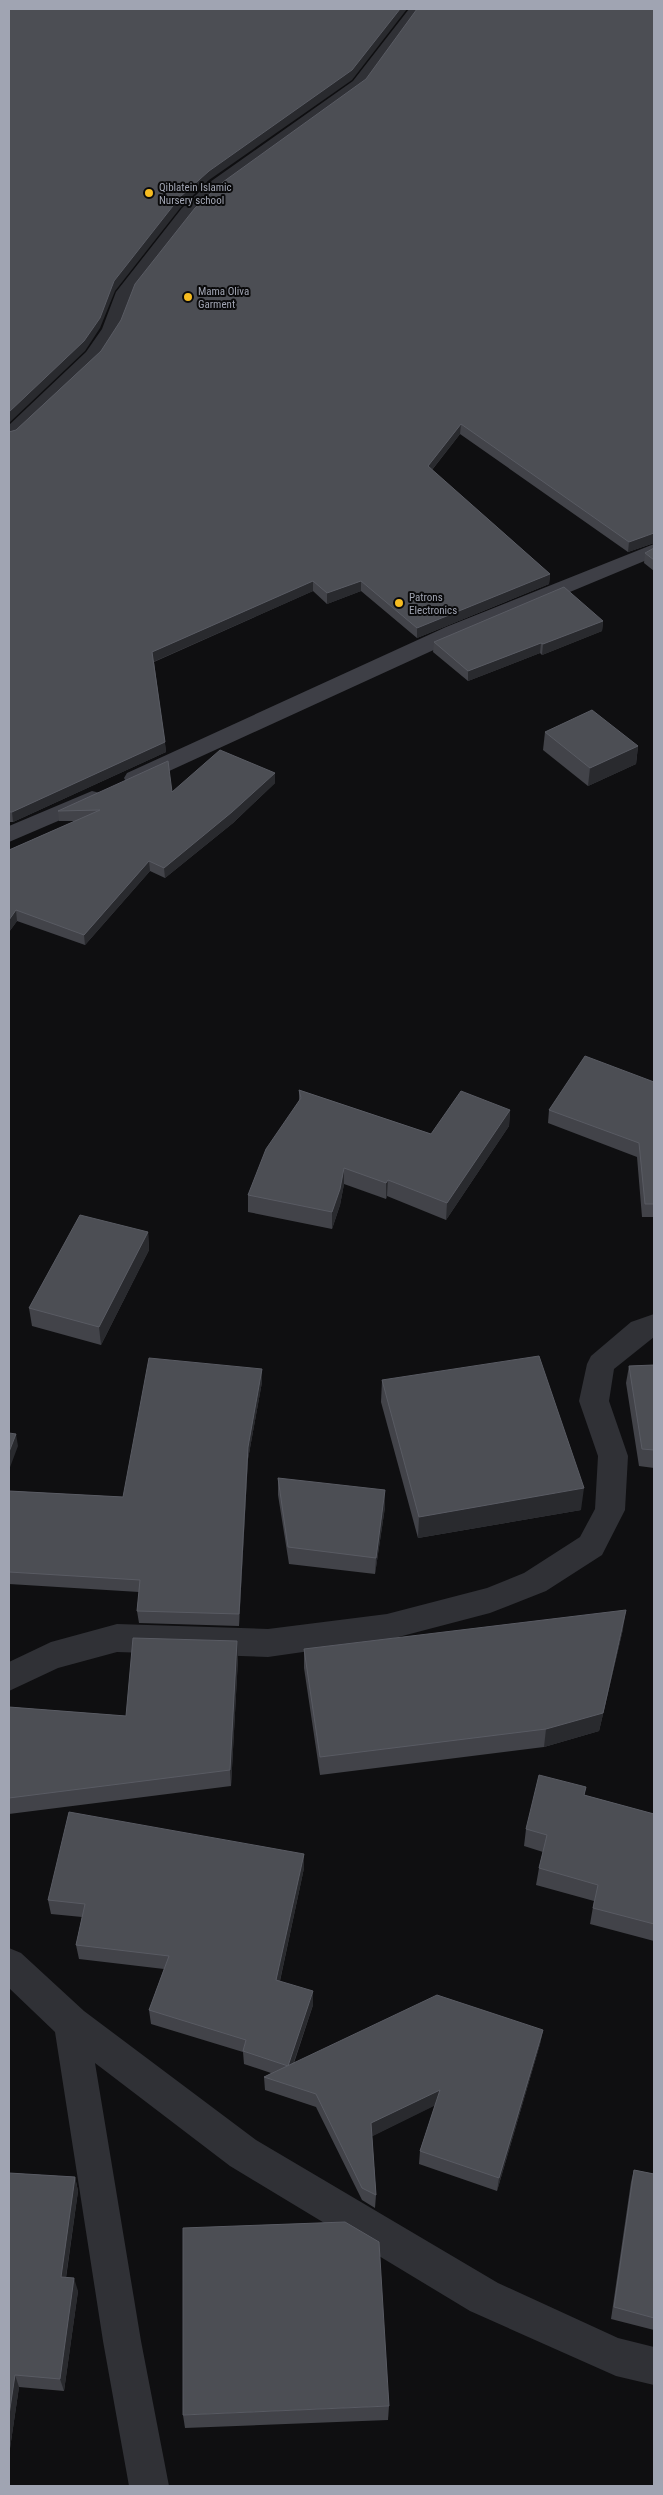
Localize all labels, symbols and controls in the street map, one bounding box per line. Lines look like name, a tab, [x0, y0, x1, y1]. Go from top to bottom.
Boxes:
place label: Qiblatein Islamic Nursery school	[159, 181, 232, 207]
marker: Qiblatein Islamic Nursery school	[143, 187, 155, 199]
place label: Mama Oliva Garment	[198, 285, 249, 311]
marker: Mama Oliva Garment	[182, 291, 194, 303]
place label: Patrons Electronics	[409, 591, 457, 617]
marker: Patrons Electronics	[393, 597, 405, 609]

